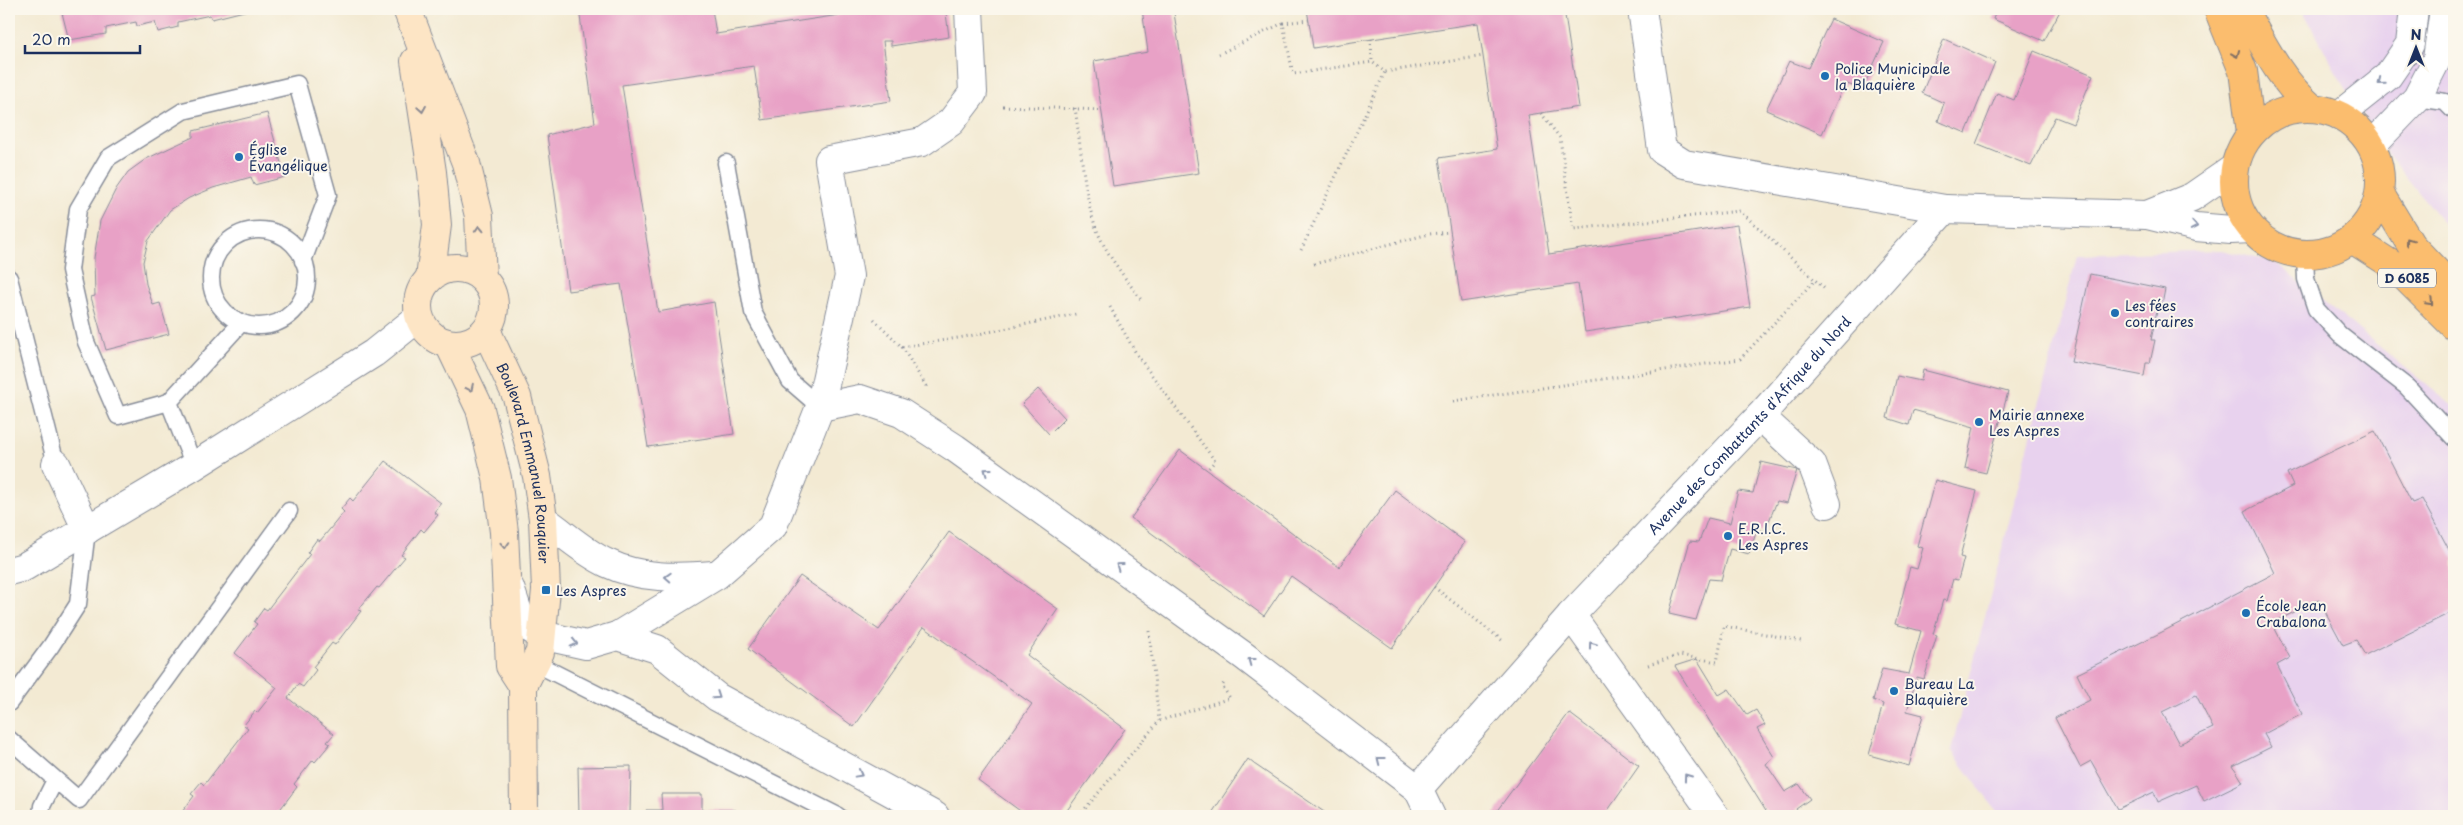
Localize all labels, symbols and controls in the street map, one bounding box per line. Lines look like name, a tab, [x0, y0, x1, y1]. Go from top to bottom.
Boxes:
scale bar	[25, 22, 140, 54]
north arrow	[2390, 22, 2440, 72]
text: N	[2410, 24, 2422, 45]
text: 20 m	[32, 27, 71, 50]
one-way arrow	[2230, 49, 2240, 58]
place label: Police Municipale la Blaquière	[1835, 58, 1951, 95]
marker: Police Municipale la Blaquière	[1819, 70, 1831, 82]
one-way arrow	[2378, 77, 2387, 85]
one-way arrow	[417, 105, 427, 113]
place label: Église Évangélique	[249, 139, 328, 176]
marker: Église Évangélique	[233, 151, 245, 163]
one-way arrow	[2190, 221, 2198, 231]
one-way arrow	[474, 225, 485, 233]
one-way arrow	[2407, 238, 2415, 247]
road number: D 6085	[2378, 268, 2436, 288]
place label: Les fées contraires	[2125, 295, 2194, 332]
one-way arrow	[2424, 297, 2433, 306]
marker: Les fées contraires	[2109, 307, 2121, 319]
street label: Avenue des Combattants d'Afrique du Nord	[1643, 311, 1855, 539]
street label: Boulevard Emmanuel Rouquier	[492, 359, 555, 565]
one-way arrow	[464, 382, 474, 391]
place label: Mairie annexe Les Aspres	[1989, 404, 2085, 441]
marker: Mairie annexe Les Aspres	[1973, 416, 1985, 428]
one-way arrow	[983, 468, 993, 477]
place label: E.R.I.C. Les Aspres	[1738, 518, 1808, 555]
marker: E.R.I.C. Les Aspres	[1722, 530, 1734, 542]
one-way arrow	[500, 541, 511, 549]
one-way arrow	[1115, 563, 1125, 572]
one-way arrow	[664, 572, 672, 583]
place label: Les Aspres	[556, 580, 626, 601]
marker: Les Aspres	[540, 584, 552, 596]
place label: École Jean Crabalona	[2256, 595, 2327, 632]
marker: École Jean Crabalona	[2240, 607, 2252, 619]
one-way arrow	[570, 637, 579, 648]
one-way arrow	[1589, 641, 1598, 651]
one-way arrow	[1248, 658, 1257, 666]
place label: Bureau La Blaquière	[1904, 673, 1975, 710]
marker: Bureau La Blaquière	[1888, 685, 1900, 697]
one-way arrow	[711, 690, 721, 699]
one-way arrow	[1377, 757, 1386, 765]
one-way arrow	[854, 768, 863, 778]
one-way arrow	[1684, 773, 1693, 783]

